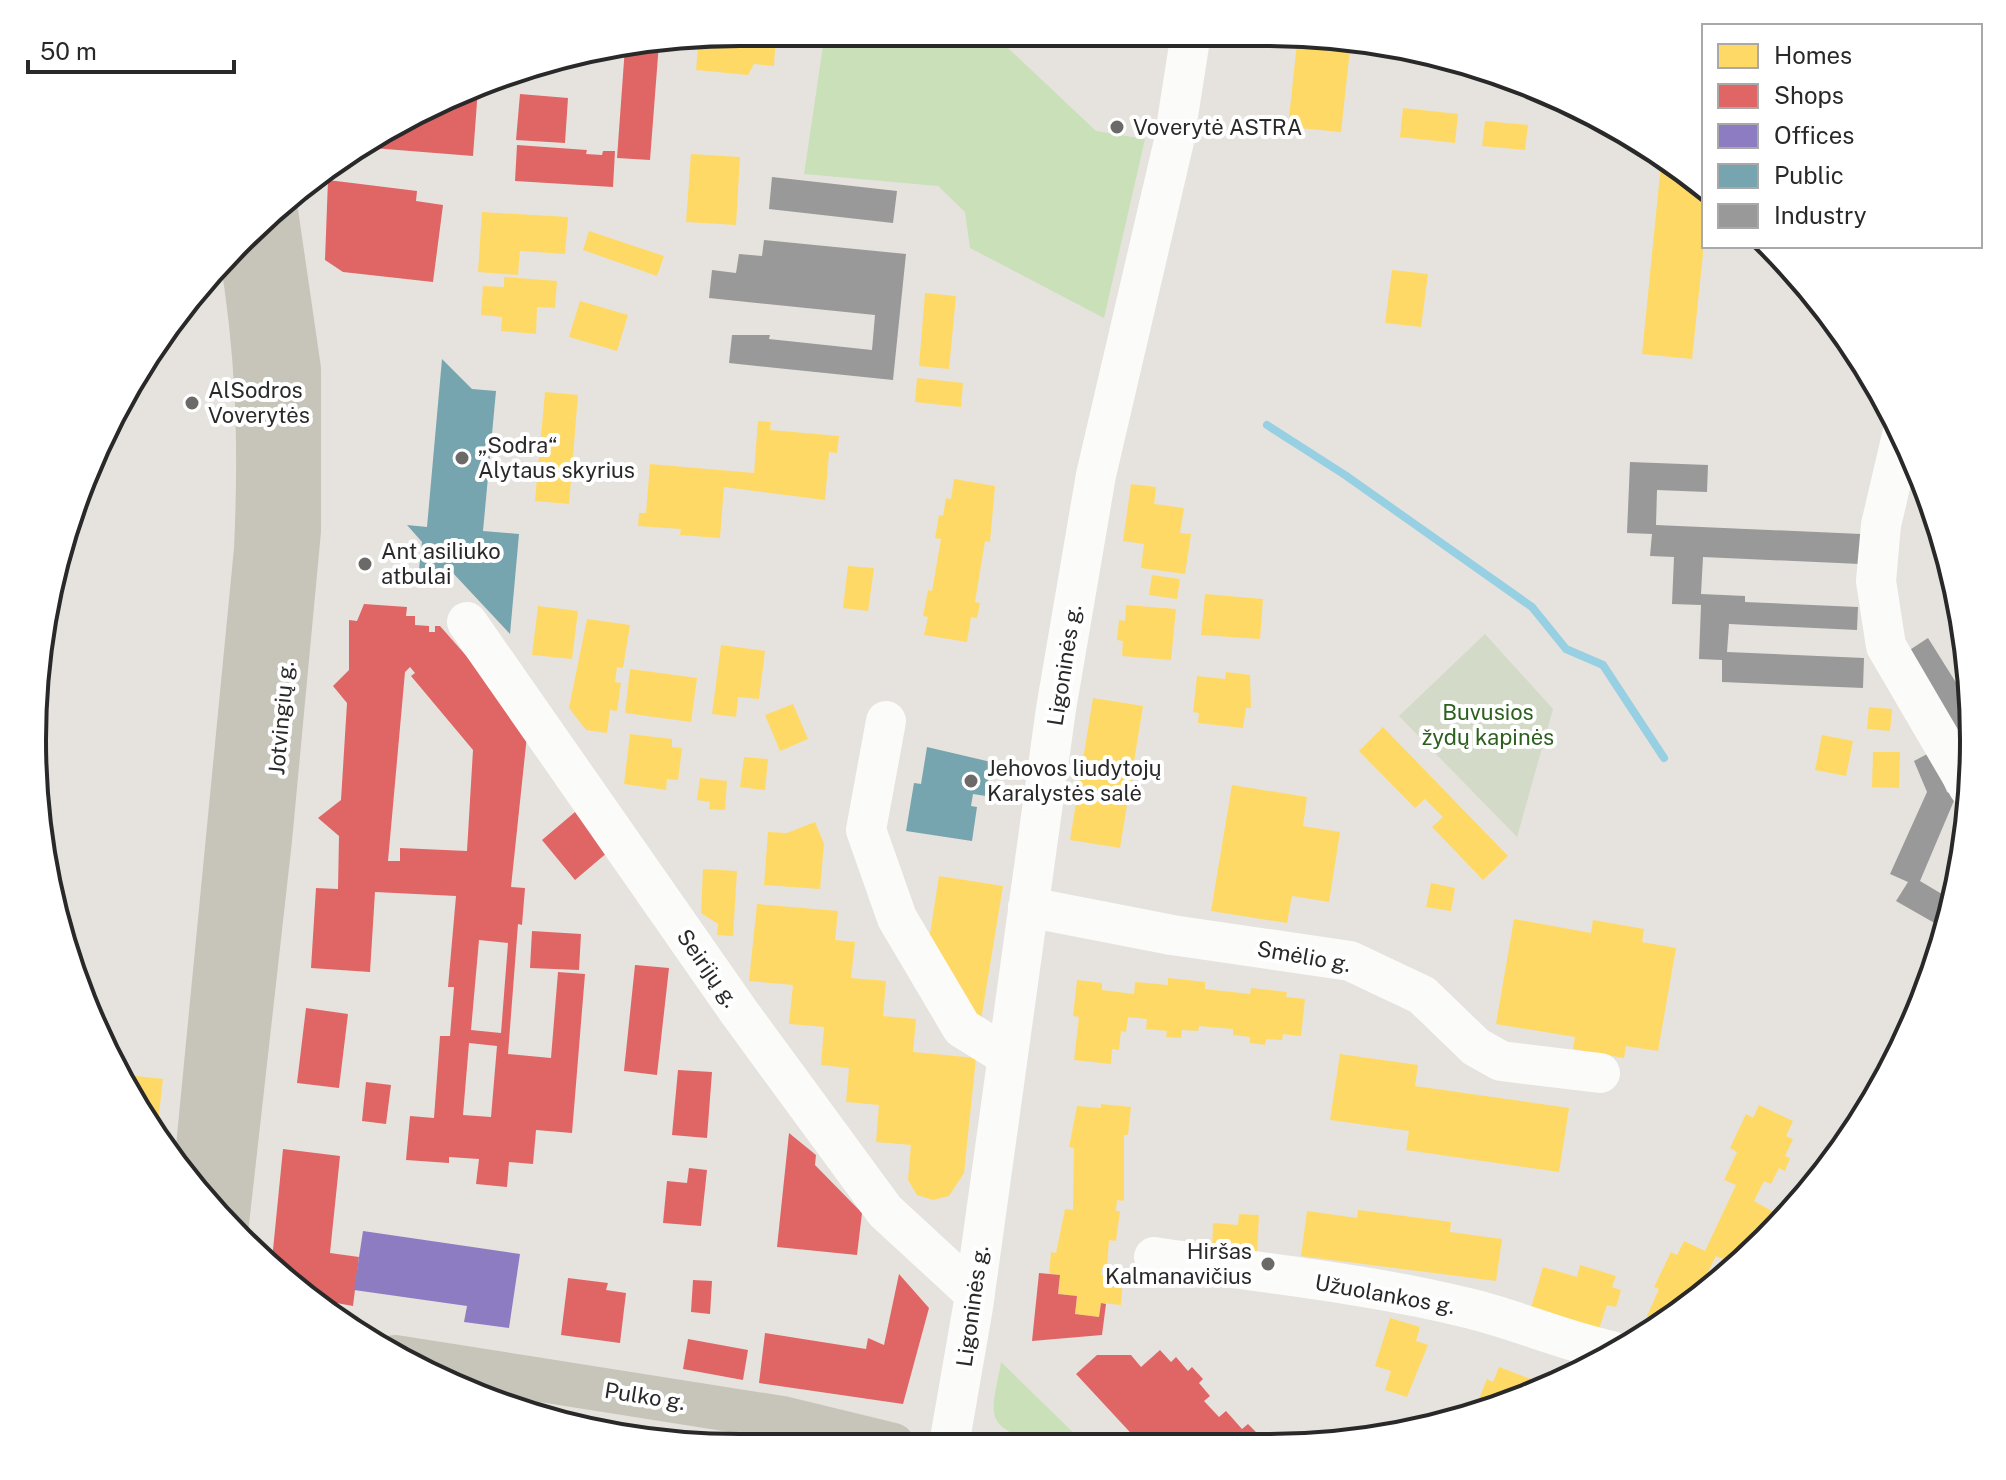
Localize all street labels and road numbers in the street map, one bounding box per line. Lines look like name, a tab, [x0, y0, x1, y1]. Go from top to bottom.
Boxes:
street label: Ligoninės g.	[1042, 603, 1086, 727]
street label: Jotvingių g.	[263, 660, 299, 776]
street label: Seirijų g.	[672, 924, 744, 1012]
street label: Smėlio g.	[1255, 935, 1353, 977]
street label: Ligoninės g.	[951, 1244, 993, 1368]
street label: Užuolankos g.	[1313, 1269, 1457, 1319]
street label: Pulko g.	[603, 1377, 687, 1415]

